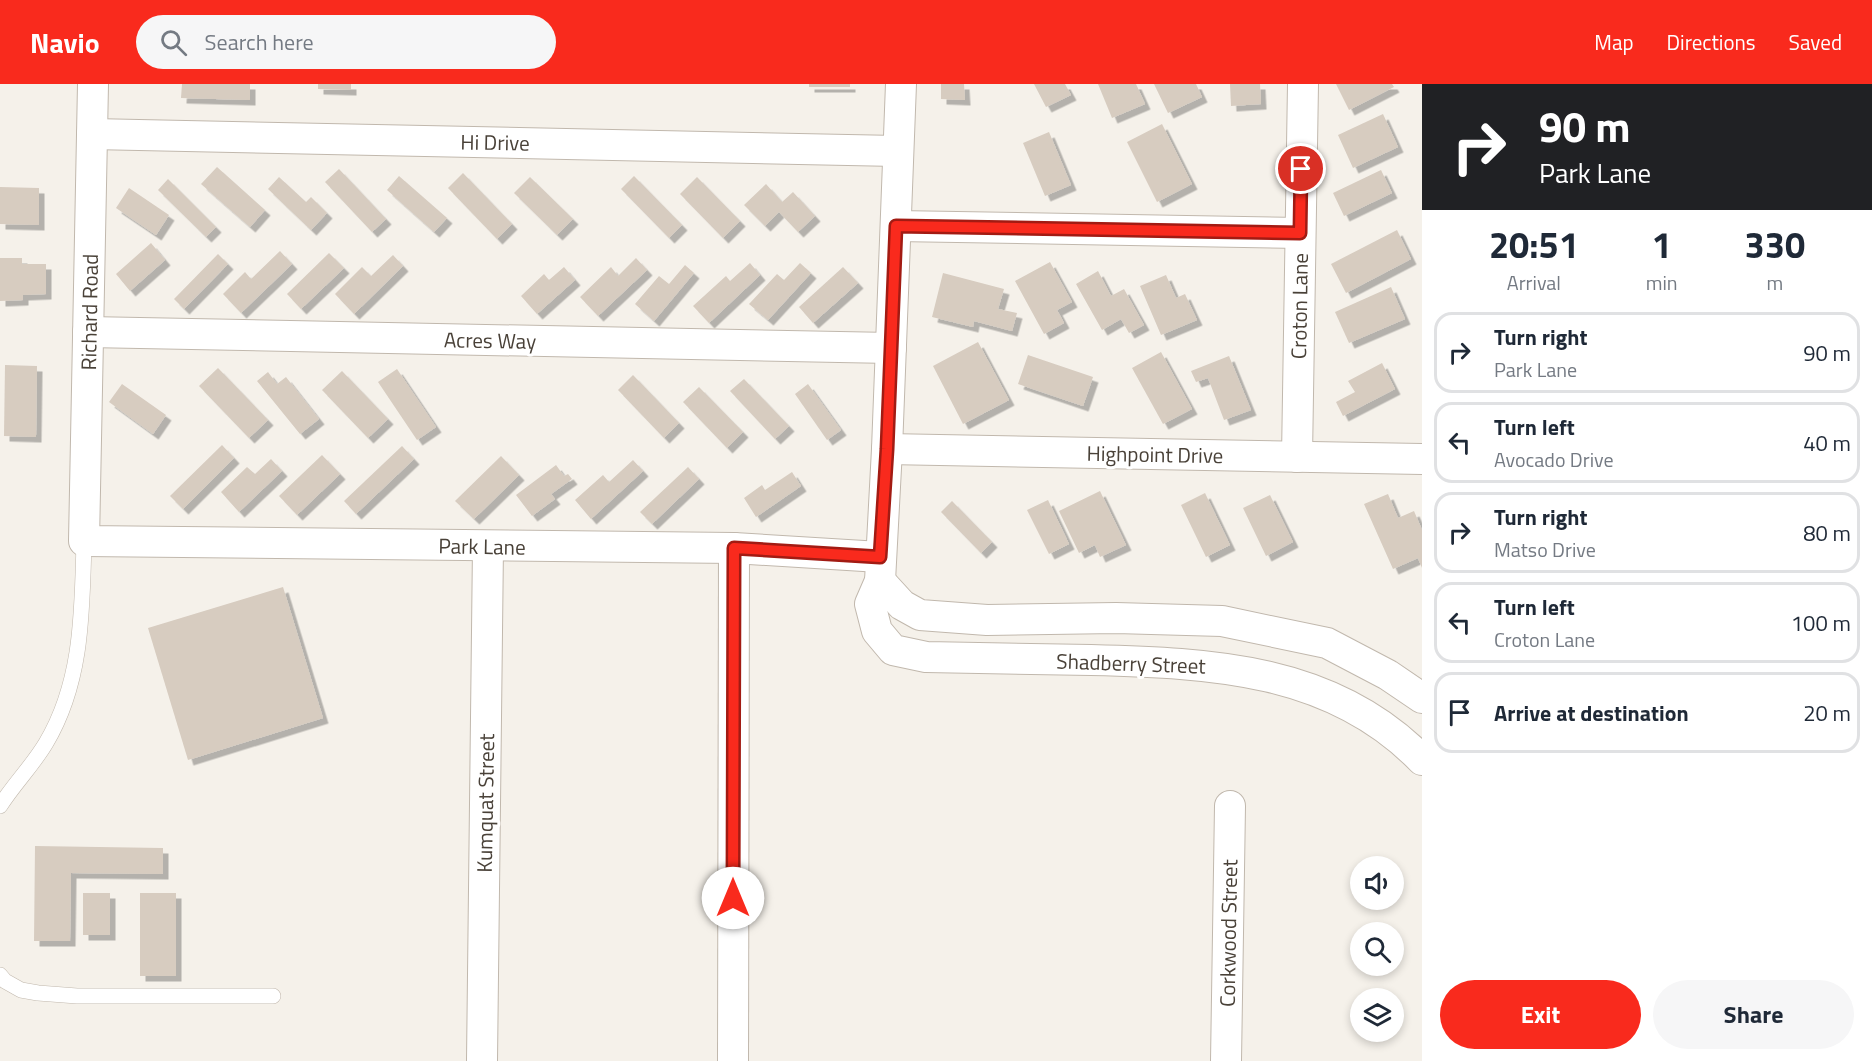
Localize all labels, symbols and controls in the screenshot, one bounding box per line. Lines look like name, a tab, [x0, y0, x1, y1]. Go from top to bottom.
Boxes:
search box	[136, 15, 556, 69]
text: Navio	[30, 21, 100, 64]
text: Search here	[205, 25, 314, 59]
icon: search	[157, 26, 190, 59]
text: Map	[1594, 26, 1634, 58]
text: Directions	[1667, 26, 1756, 58]
text: Saved	[1789, 26, 1842, 58]
text: 90 m	[1539, 94, 1631, 158]
icon: right	[1440, 108, 1518, 186]
street label: Hi Drive	[460, 125, 530, 159]
pin	[1275, 143, 1326, 194]
icon: arrive	[1284, 152, 1317, 185]
text: Park Lane	[1539, 152, 1651, 193]
text: 20:51	[1489, 217, 1579, 272]
text: 1	[1652, 217, 1672, 272]
text: 330	[1745, 217, 1805, 272]
street label: Richard Road	[72, 253, 106, 371]
street label: Croton Lane	[1282, 253, 1316, 359]
text: Arrival	[1507, 267, 1561, 298]
text: min	[1646, 267, 1678, 298]
text: m	[1766, 267, 1783, 298]
text: Turn right	[1494, 320, 1588, 354]
street label: Acres Way	[444, 323, 536, 357]
icon: right	[1443, 336, 1476, 369]
text: 90 m	[1803, 336, 1851, 370]
text: Park Lane	[1494, 354, 1577, 385]
text: Turn left	[1494, 410, 1575, 444]
icon: left	[1443, 426, 1476, 459]
text: 40 m	[1803, 426, 1851, 460]
street label: Highpoint Drive	[1086, 437, 1224, 471]
text: Avocado Drive	[1494, 444, 1614, 475]
text: Turn right	[1494, 500, 1588, 534]
icon: right	[1443, 516, 1476, 549]
text: 80 m	[1803, 516, 1851, 550]
street label: Park Lane	[438, 529, 526, 563]
text: Matso Drive	[1494, 534, 1596, 565]
text: Turn left	[1494, 590, 1575, 624]
icon: left	[1443, 606, 1476, 639]
text: 100 m	[1791, 606, 1851, 640]
text: Croton Lane	[1494, 624, 1595, 655]
street label: Shadberry Street	[1056, 644, 1207, 682]
icon: arrive	[1443, 696, 1476, 729]
text: Arrive at destination	[1494, 696, 1689, 730]
text: 20 m	[1803, 696, 1851, 730]
street label: Kumquat Street	[468, 732, 502, 873]
map controls	[1350, 856, 1404, 1042]
button: sound	[1350, 856, 1404, 910]
street label: Corkwood Street	[1211, 858, 1245, 1007]
position arrow	[701, 866, 765, 930]
button: search	[1350, 922, 1404, 976]
button: Exit	[1440, 980, 1641, 1049]
button: Share	[1653, 980, 1854, 1049]
button: layers	[1350, 988, 1404, 1042]

